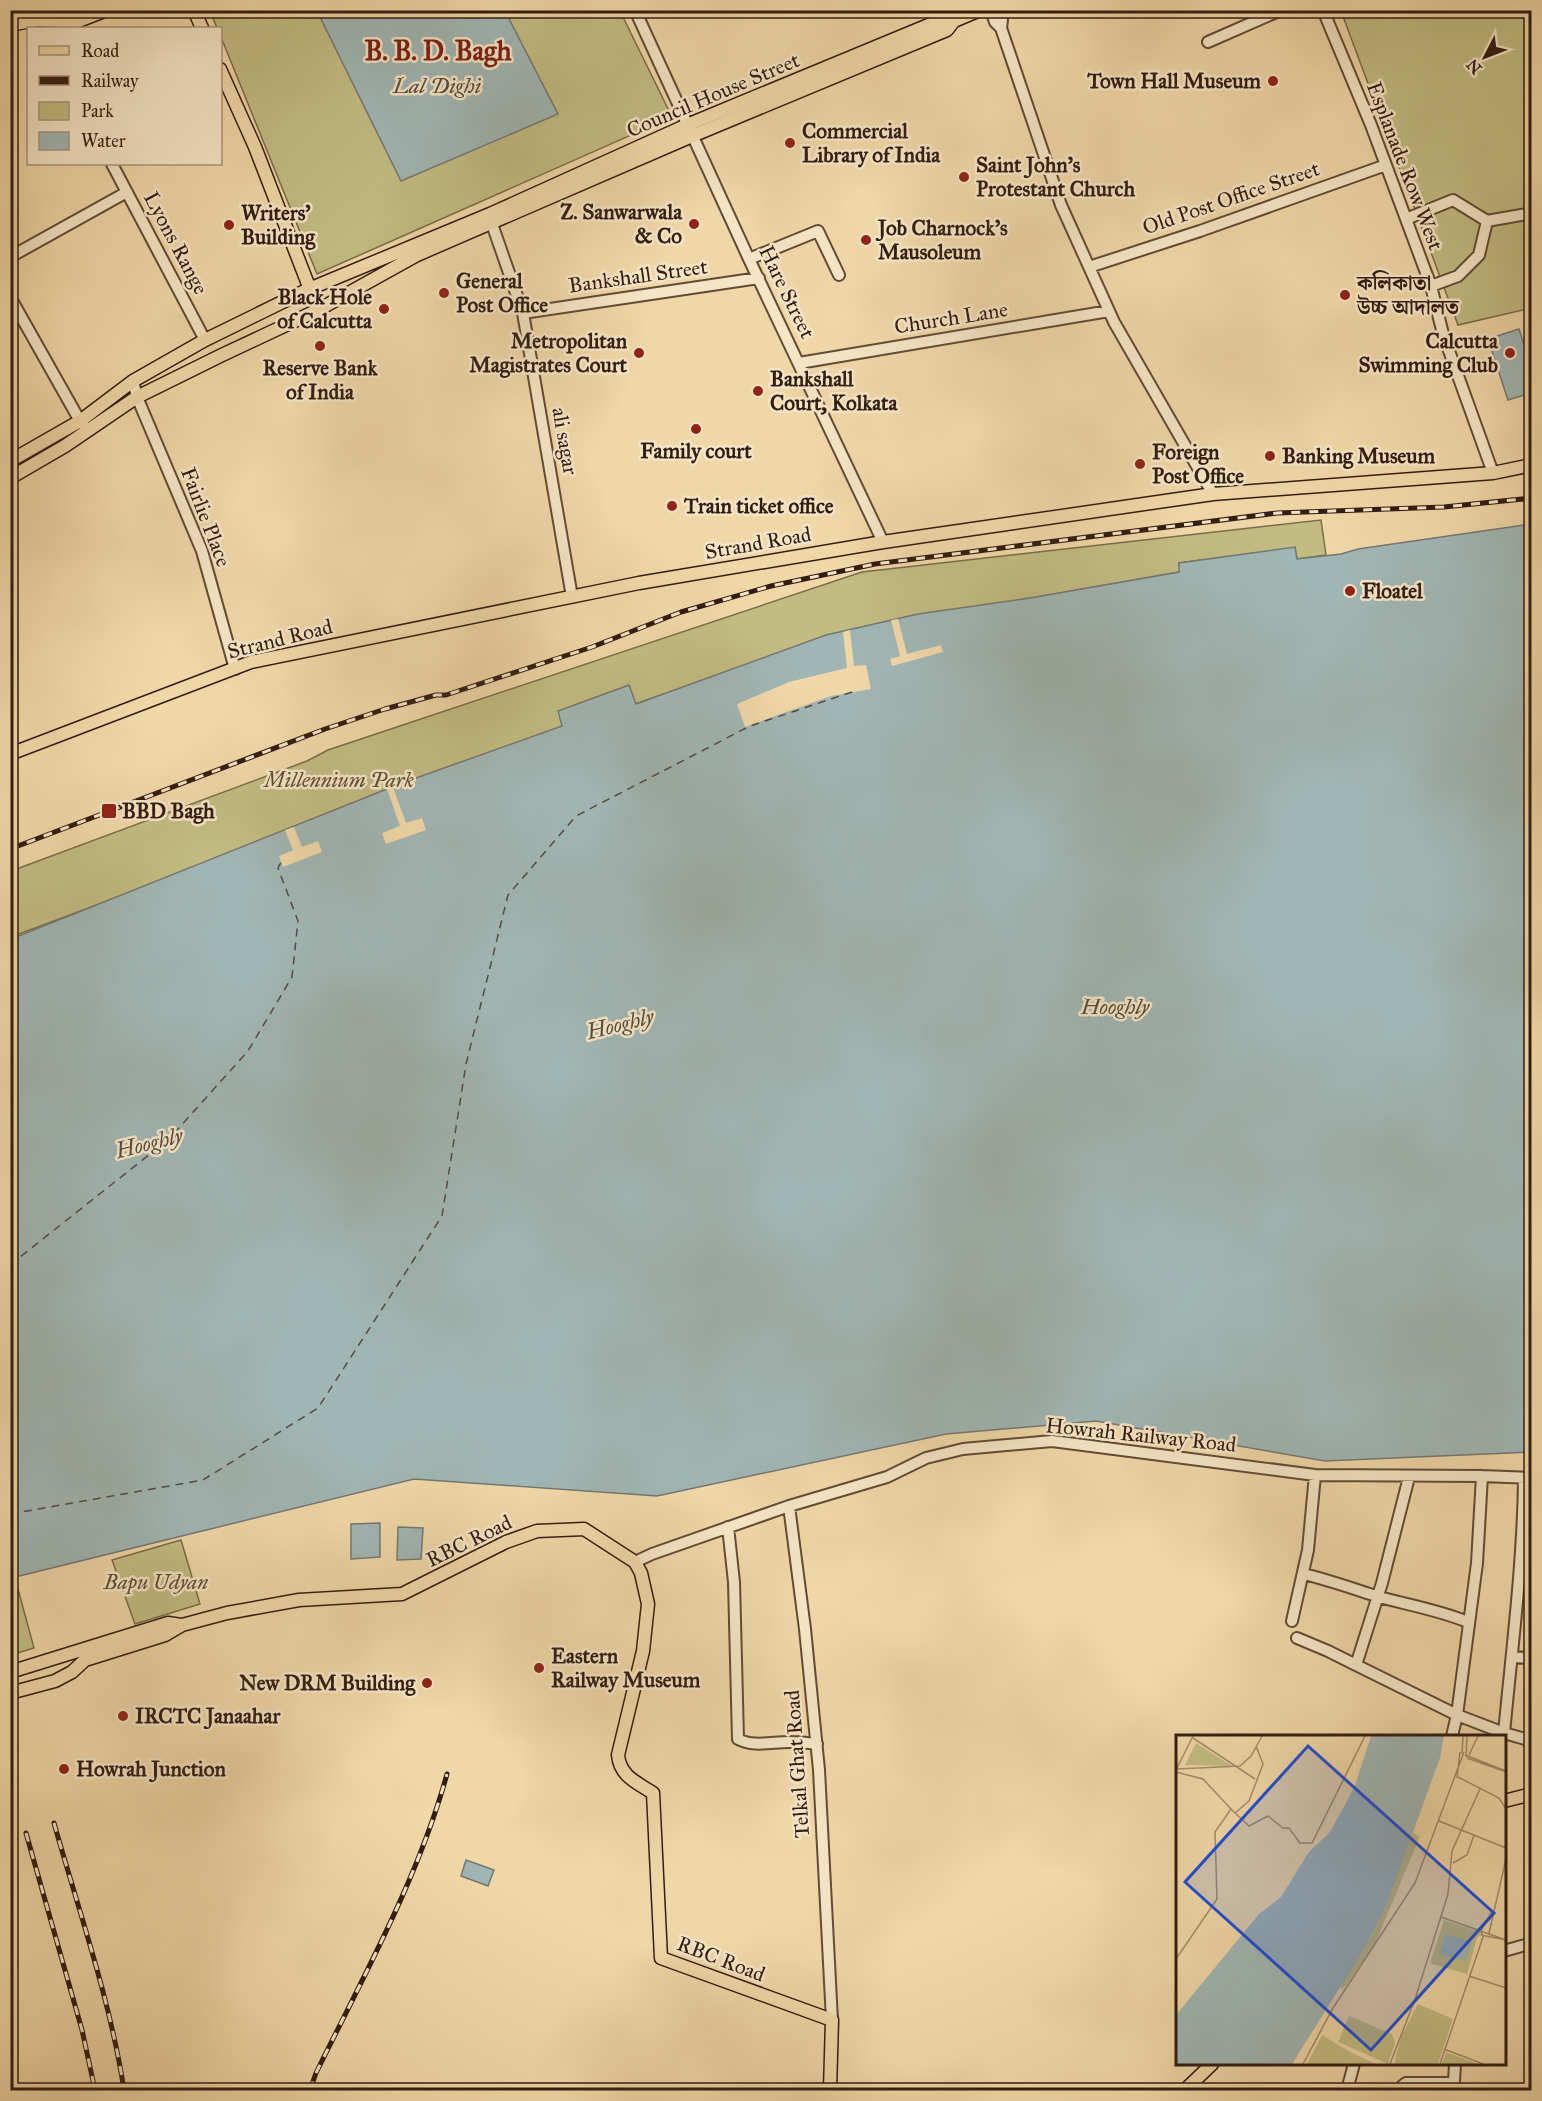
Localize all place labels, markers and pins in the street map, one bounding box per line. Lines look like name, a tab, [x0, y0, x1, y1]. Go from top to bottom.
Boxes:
place label: Town Hall Museum	[1086, 68, 1261, 94]
marker: Town Hall Museum	[1266, 74, 1280, 88]
place label: Commercial Library of India	[802, 118, 941, 168]
marker: Commercial Library of India	[783, 136, 797, 150]
place label: Saint John's Protestant Church	[976, 152, 1135, 202]
marker: Saint John's Protestant Church	[957, 170, 971, 184]
place label: Z. Sanwarwala & Co	[560, 199, 683, 249]
place label: Writers' Building	[241, 200, 316, 250]
place label: Job Charnock’s Mausoleum	[875, 215, 1008, 265]
marker: Z. Sanwarwala & Co	[687, 217, 701, 231]
marker: Writers' Building	[222, 218, 236, 232]
marker: Job Charnock’s Mausoleum	[859, 233, 873, 247]
place label: General Post Office	[456, 268, 548, 318]
place label: কলিকাতা উচ্চ আদালত	[1356, 270, 1460, 320]
place label: Black Hole of Calcutta	[277, 284, 373, 334]
marker: General Post Office	[437, 286, 451, 300]
marker: কলিকাতা উচ্চ আদালত	[1338, 288, 1352, 302]
marker: Black Hole of Calcutta	[377, 302, 391, 316]
place label: Metropolitan Magistrates Court	[469, 328, 628, 378]
place label: Calcutta Swimming Club	[1359, 328, 1499, 378]
marker: Reserve Bank of India	[313, 339, 327, 353]
marker: Metropolitan Magistrates Court	[632, 346, 646, 360]
marker: Calcutta Swimming Club	[1503, 346, 1517, 360]
place label: Reserve Bank of India	[263, 355, 379, 405]
place label: Bankshall Court, Kolkata	[770, 366, 898, 416]
marker: Bankshall Court, Kolkata	[751, 384, 765, 398]
marker: Family court	[689, 422, 703, 436]
place label: Family court	[640, 438, 752, 464]
place label: Foreign Post Office	[1152, 439, 1244, 489]
place label: Banking Museum	[1282, 443, 1436, 469]
marker: Banking Museum	[1263, 449, 1277, 463]
marker: Foreign Post Office	[1133, 457, 1147, 471]
place label: Train ticket office	[683, 493, 834, 519]
marker: Train ticket office	[665, 499, 679, 513]
place label: Floatel	[1362, 578, 1424, 604]
marker: Floatel	[1343, 584, 1357, 598]
place label: BBD Bagh	[122, 798, 215, 824]
marker: BBD Bagh	[100, 802, 118, 820]
place label: Eastern Railway Museum	[551, 1643, 701, 1693]
marker: Eastern Railway Museum	[532, 1661, 546, 1675]
place label: New DRM Building	[239, 1670, 416, 1696]
marker: New DRM Building	[420, 1676, 434, 1690]
place label: IRCTC Janaahar	[135, 1703, 281, 1730]
marker: IRCTC Janaahar	[116, 1709, 130, 1723]
place label: Howrah Junction	[76, 1756, 227, 1783]
marker: Howrah Junction	[57, 1762, 71, 1776]

